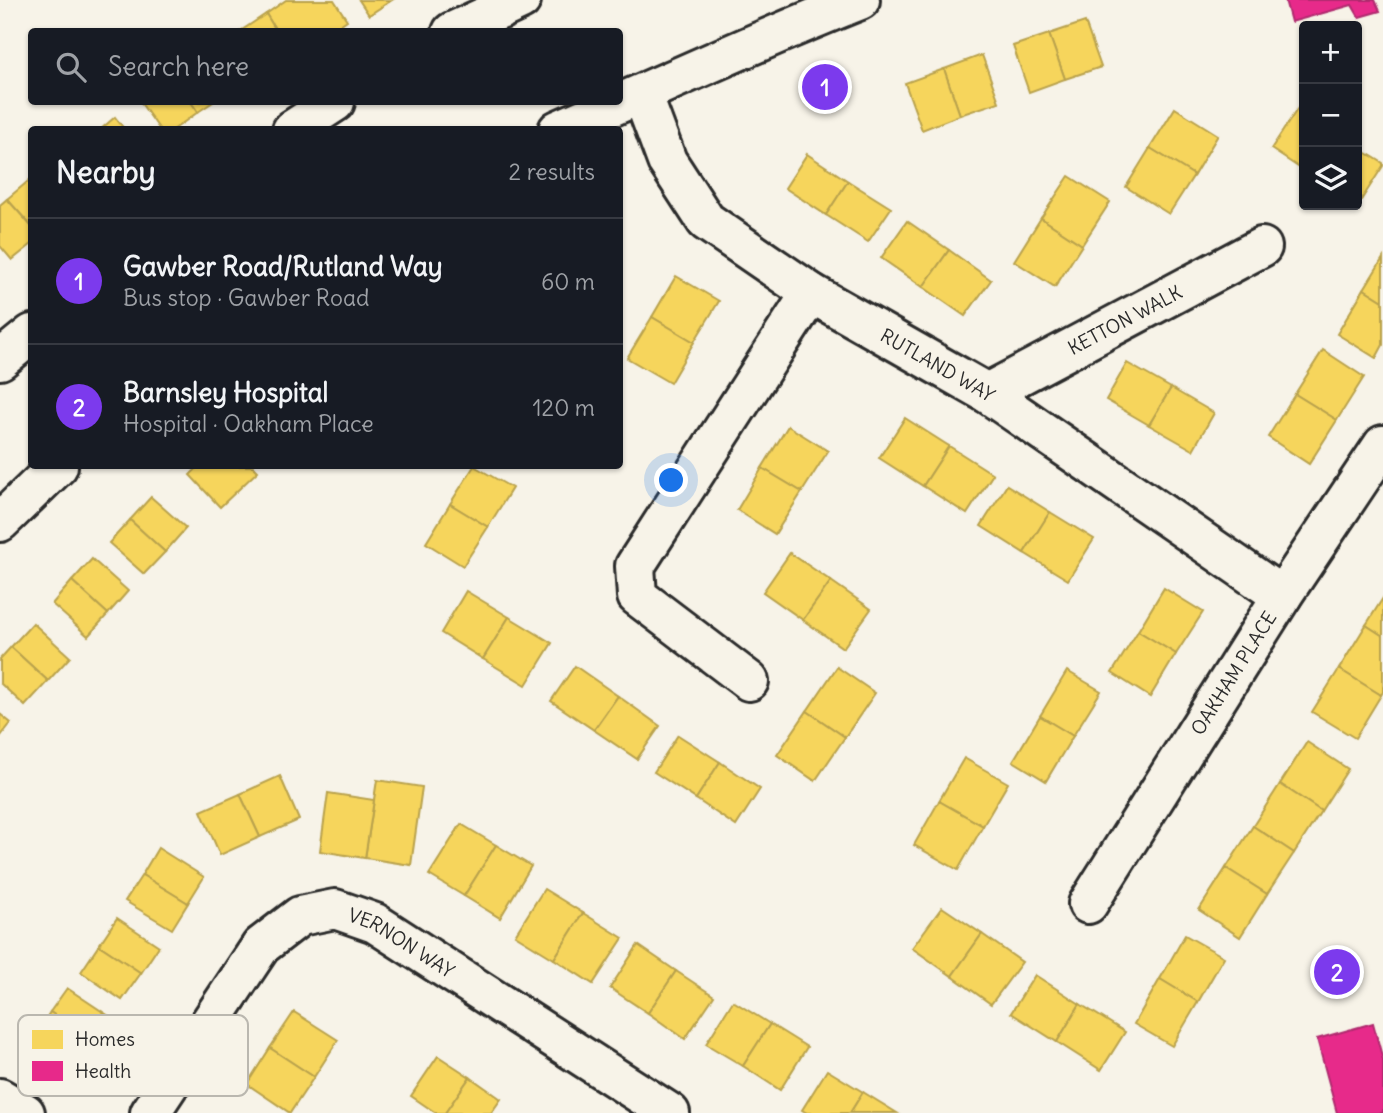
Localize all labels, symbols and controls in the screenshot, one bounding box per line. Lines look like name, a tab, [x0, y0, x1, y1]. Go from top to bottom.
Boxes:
map controls	[1299, 21, 1362, 210]
button: +	[1299, 21, 1362, 84]
search box	[28, 28, 623, 105]
icon: search	[52, 48, 90, 86]
text: Search here	[108, 50, 249, 83]
pin: 1	[802, 61, 848, 113]
button: −	[1299, 84, 1362, 147]
button: layers	[1299, 147, 1362, 210]
text: Nearby	[56, 153, 156, 191]
text: 2 results	[509, 157, 595, 186]
text: Gawber Road/Rutland Way	[123, 250, 442, 283]
text: 1	[74, 267, 84, 296]
text: 60 m	[541, 267, 595, 296]
street label: KETTON WALK	[1064, 280, 1186, 360]
text: Bus stop · Gawber Road	[123, 283, 369, 312]
street label: RUTLAND WAY	[876, 323, 1000, 407]
text: Barnsley Hospital	[123, 376, 328, 409]
text: 2	[73, 393, 85, 422]
text: 120 m	[532, 393, 595, 422]
text: Hospital · Oakham Place	[123, 409, 374, 438]
your location	[654, 463, 688, 497]
street label: OAKHAM PLACE	[1186, 607, 1281, 739]
street label: VERNON WAY	[345, 903, 459, 983]
pin: 2	[1314, 946, 1360, 998]
legend	[18, 1015, 248, 1096]
text: Homes	[75, 1027, 135, 1051]
text: Health	[75, 1059, 131, 1083]

